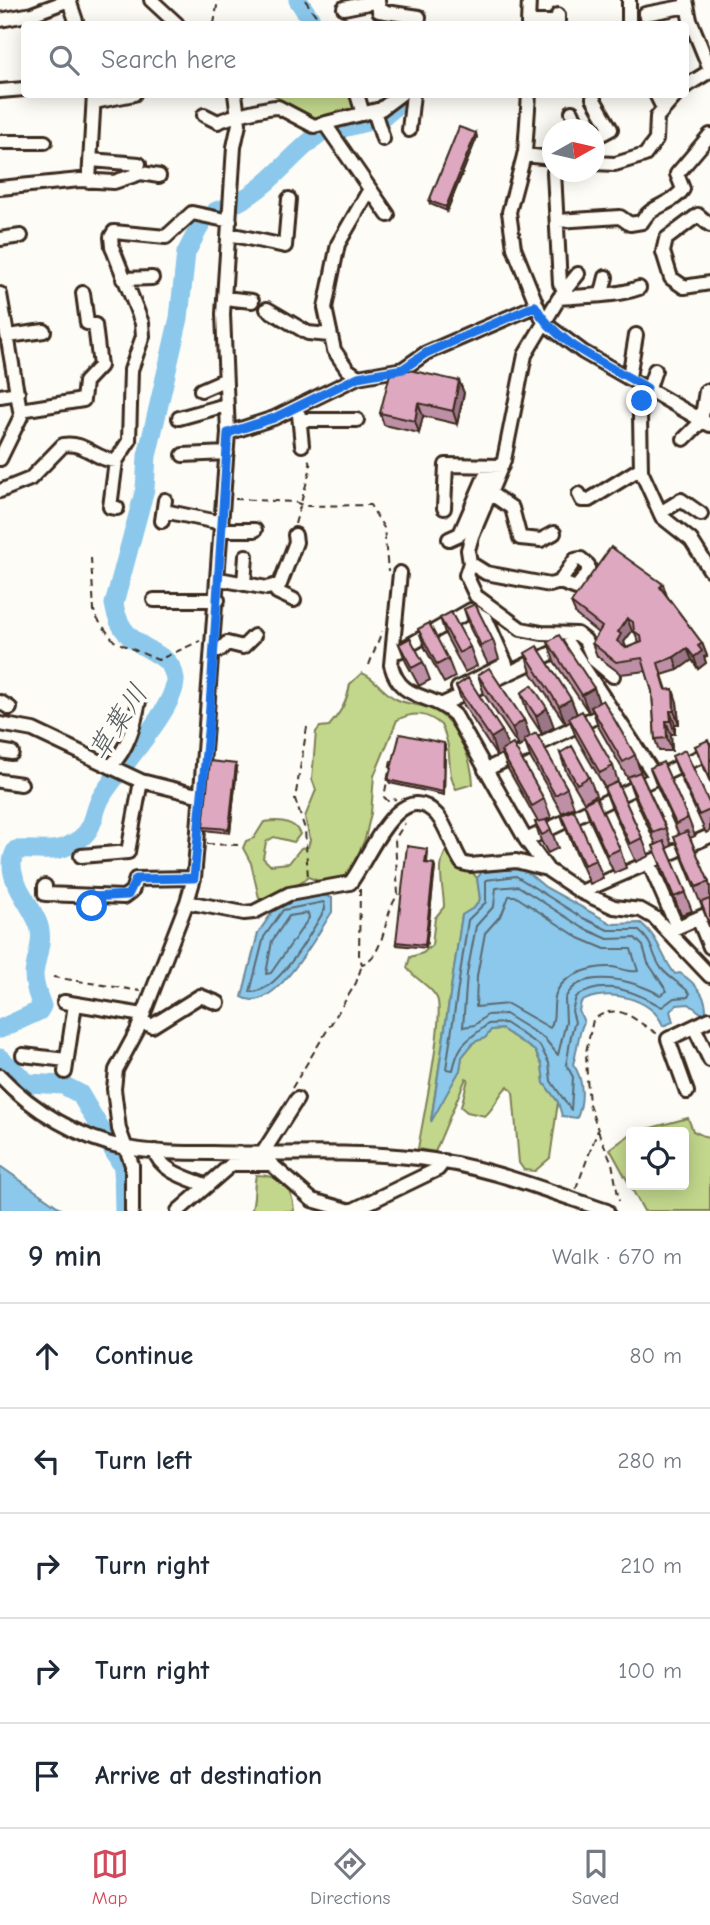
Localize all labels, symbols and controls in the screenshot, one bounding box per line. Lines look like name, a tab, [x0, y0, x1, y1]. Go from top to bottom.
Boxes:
search box	[21, 21, 689, 98]
icon: search	[45, 41, 83, 79]
text: Search here	[101, 45, 236, 75]
north arrow	[542, 119, 605, 182]
route end	[626, 385, 657, 416]
water label: 草葉川	[82, 678, 154, 766]
route start	[76, 890, 107, 921]
map controls	[626, 1127, 689, 1190]
button: locate	[626, 1127, 689, 1190]
text: 9 min	[28, 1239, 102, 1274]
text: Walk · 670 m	[552, 1243, 682, 1270]
icon: ahead	[28, 1337, 66, 1375]
text: Continue	[95, 1341, 193, 1371]
text: 80 m	[629, 1342, 682, 1369]
icon: left	[28, 1442, 66, 1480]
text: Turn left	[95, 1446, 192, 1476]
text: 280 m	[617, 1447, 682, 1474]
icon: right	[28, 1547, 66, 1585]
text: Turn right	[95, 1551, 209, 1581]
text: 210 m	[620, 1552, 682, 1579]
icon: right	[28, 1652, 66, 1690]
text: Turn right	[95, 1656, 209, 1686]
text: 100 m	[618, 1657, 682, 1684]
icon: arrive	[28, 1757, 66, 1795]
text: Arrive at destination	[95, 1761, 322, 1791]
tab: Map	[91, 1845, 129, 1909]
tab: Directions	[310, 1845, 390, 1909]
tab: Saved	[572, 1845, 619, 1909]

